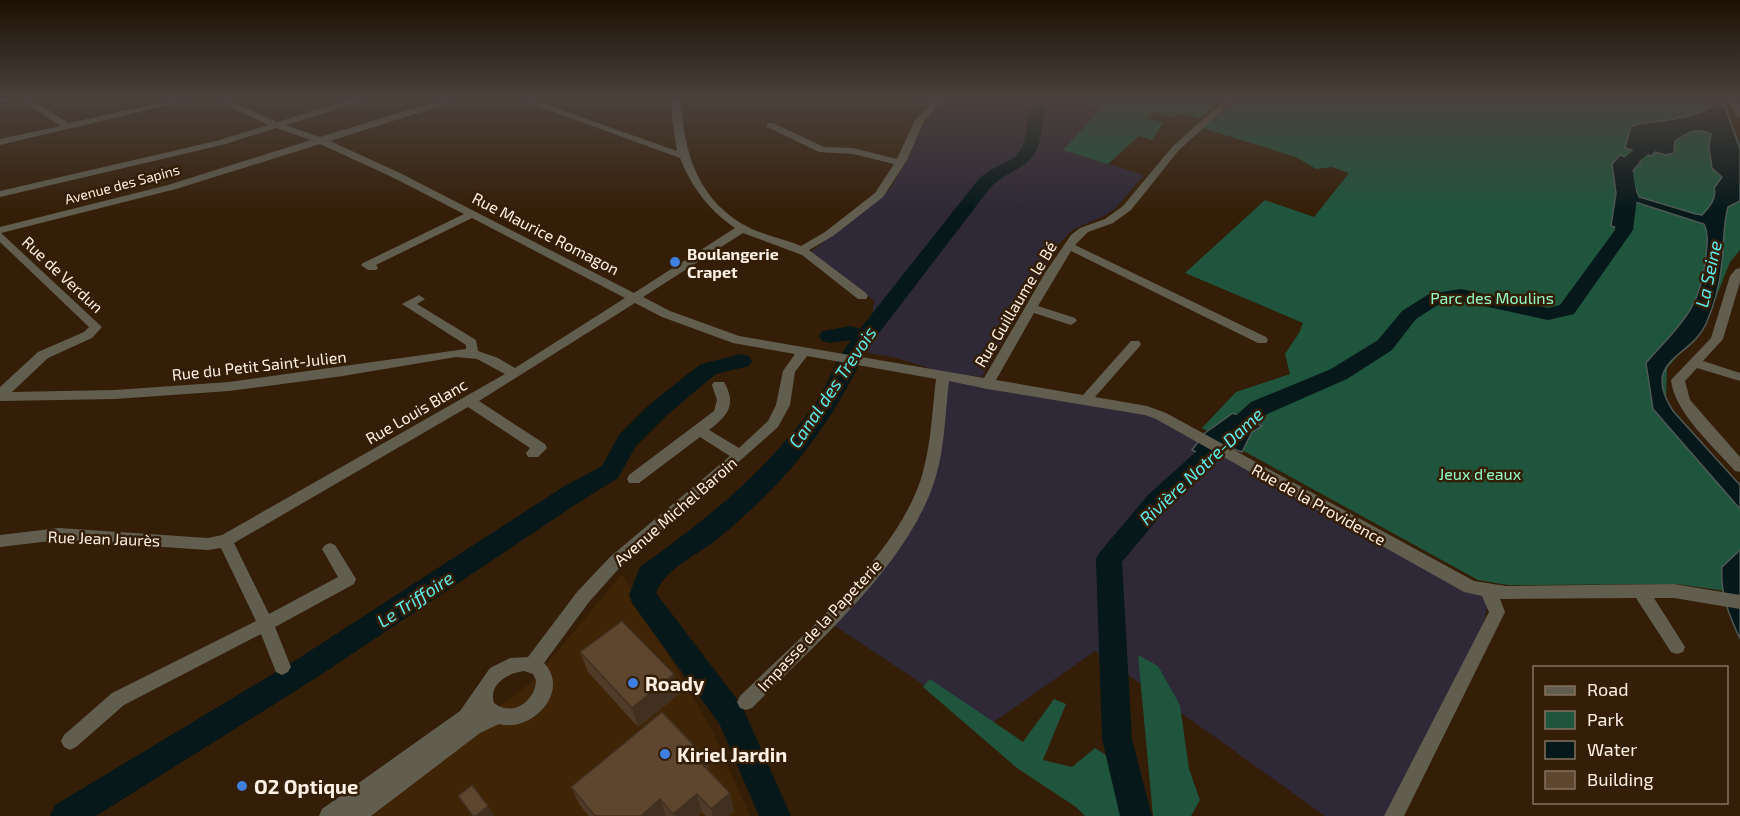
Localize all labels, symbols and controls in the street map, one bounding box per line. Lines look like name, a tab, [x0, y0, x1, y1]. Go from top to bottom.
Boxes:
street label: Avenue des Sapins	[63, 160, 181, 208]
street label: Rue Maurice Romagon	[469, 188, 623, 278]
street label: Rue de Verdun	[19, 232, 107, 316]
street label: Rue Guillaume le Bé	[970, 238, 1060, 370]
water label: La Seine	[1690, 238, 1726, 309]
place label: Boulangerie Crapet	[687, 244, 779, 281]
marker: Boulangerie Crapet	[668, 255, 682, 269]
park label: Parc des Moulins	[1430, 288, 1554, 307]
water label: Canal des Trevois	[783, 322, 881, 452]
street label: Rue du Petit Saint-Julien	[171, 346, 347, 384]
street label: Rue Louis Blanc	[362, 374, 470, 448]
water label: Rivière Notre-Dame	[1134, 403, 1268, 529]
street label: Avenue Michel Baroin	[610, 453, 740, 569]
street label: Rue de la Providence	[1249, 459, 1389, 549]
park label: Jeux d'eaux	[1439, 464, 1522, 483]
street label: Rue Jean Jaurès	[47, 527, 161, 549]
street label: Impasse de la Papeterie	[753, 555, 885, 695]
water label: Le Triffoire	[373, 566, 458, 632]
legend	[1533, 666, 1728, 804]
place label: Roady	[645, 671, 705, 696]
marker: Roady	[626, 676, 640, 690]
text: Road	[1587, 678, 1628, 700]
text: Park	[1587, 708, 1624, 730]
text: Water	[1587, 738, 1637, 760]
place label: Kiriel Jardin	[677, 742, 787, 766]
marker: Kiriel Jardin	[658, 747, 672, 761]
text: Building	[1587, 768, 1654, 790]
place label: O2 Optique	[254, 774, 358, 798]
marker: O2 Optique	[235, 779, 249, 793]

